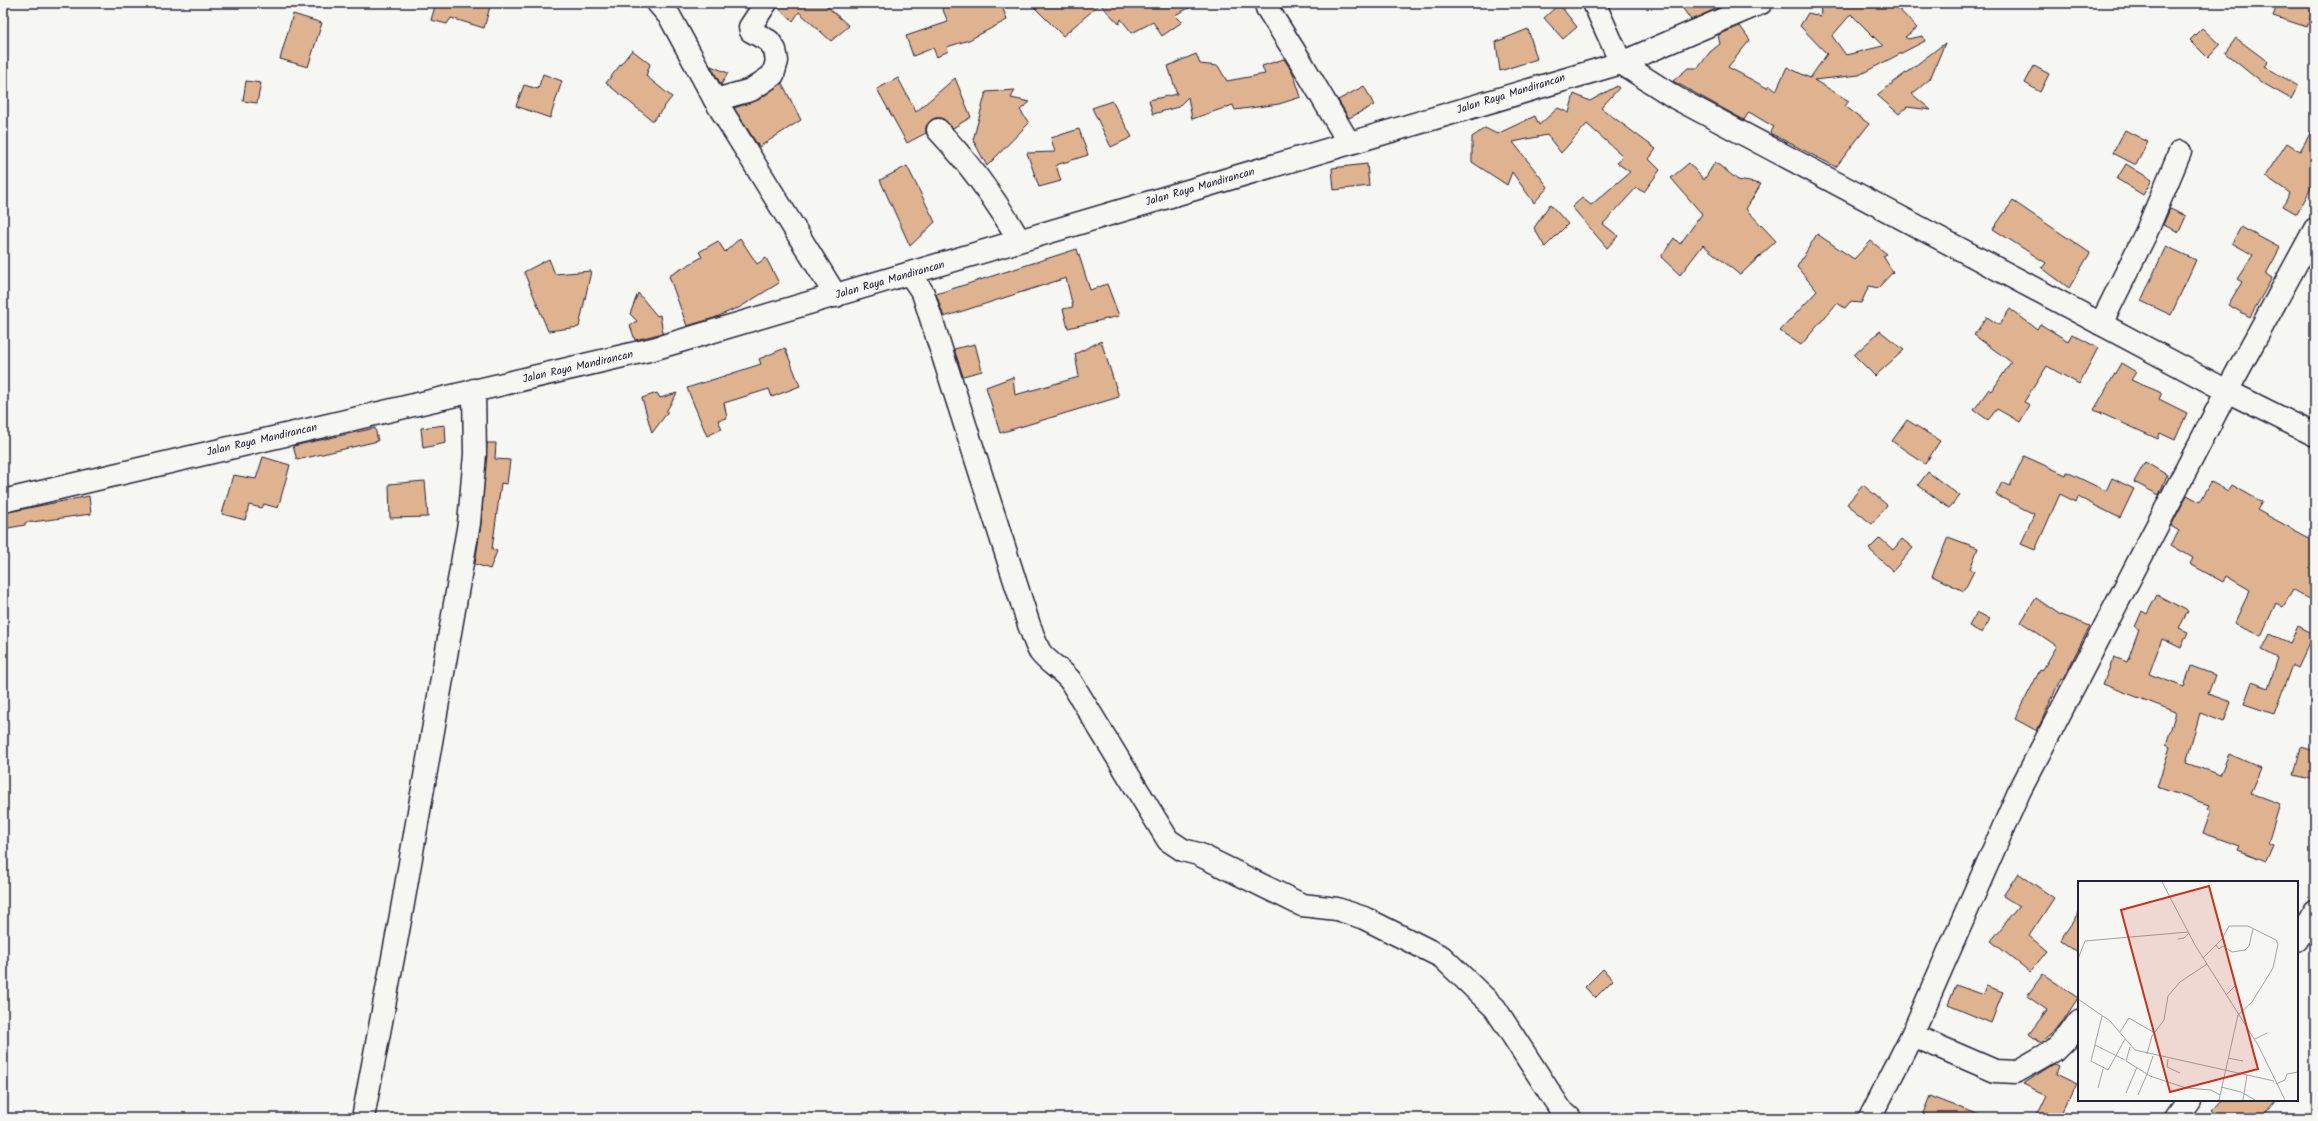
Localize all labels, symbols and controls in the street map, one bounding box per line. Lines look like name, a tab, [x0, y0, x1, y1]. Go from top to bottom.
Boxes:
street label: Jalan Raya Mandirancan	[1454, 69, 1568, 119]
street label: Jalan Raya Mandirancan	[1143, 163, 1257, 211]
street label: Jalan Raya Mandirancan	[833, 256, 947, 304]
street label: Jalan Raya Mandirancan	[521, 345, 635, 388]
street label: Jalan Raya Mandirancan	[205, 418, 319, 461]
inset map	[2078, 881, 2298, 1101]

